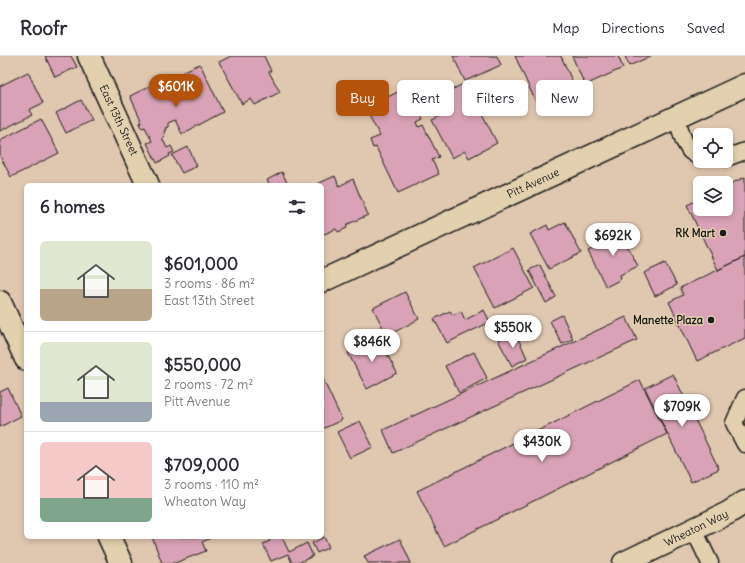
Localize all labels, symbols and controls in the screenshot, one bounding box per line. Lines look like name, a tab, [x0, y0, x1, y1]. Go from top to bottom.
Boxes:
text: Roofr	[20, 16, 67, 40]
text: Map	[552, 19, 579, 37]
text: Directions	[601, 19, 665, 37]
text: Saved	[687, 19, 725, 37]
pin: $601K	[148, 74, 204, 108]
text: $601K	[158, 78, 194, 95]
chip: Buy	[336, 80, 389, 116]
chip: Rent	[397, 80, 454, 116]
chip: Filters	[462, 80, 528, 116]
chip: New	[536, 80, 593, 116]
street label: East 13th Street	[96, 82, 142, 158]
map controls	[693, 128, 733, 216]
button: locate	[693, 128, 733, 168]
street label: Pitt Avenue	[505, 165, 561, 201]
button: layers	[693, 176, 733, 216]
text: 6 homes	[40, 196, 105, 218]
icon: filters	[286, 196, 308, 218]
pin: $692K	[585, 223, 641, 257]
place label: RK Mart	[675, 226, 715, 240]
text: $692K	[594, 227, 632, 244]
marker: RK Mart	[718, 228, 728, 238]
text: $601,000	[164, 253, 238, 275]
icon: home	[72, 257, 120, 305]
text: 3 rooms · 86 m²	[164, 275, 255, 292]
text: East 13th Street	[164, 292, 254, 309]
place label: Manette Plaza	[633, 313, 704, 327]
pin: $550K	[485, 315, 541, 349]
marker: Manette Plaza	[706, 315, 716, 325]
text: $550K	[494, 319, 532, 336]
pin: $846K	[344, 329, 400, 363]
text: $846K	[353, 333, 391, 350]
text: $550,000	[164, 354, 241, 376]
icon: home	[72, 358, 120, 406]
text: 2 rooms · 72 m²	[164, 376, 253, 393]
text: Pitt Avenue	[164, 393, 230, 410]
pin: $709K	[654, 394, 710, 428]
text: $709K	[663, 398, 701, 415]
pin: $430K	[514, 429, 570, 463]
text: $430K	[523, 433, 561, 450]
text: $709,000	[164, 454, 239, 476]
icon: home	[72, 458, 120, 506]
text: 3 rooms · 110 m²	[164, 476, 259, 493]
text: Wheaton Way	[164, 493, 246, 510]
street label: Wheaton Way	[662, 506, 730, 550]

